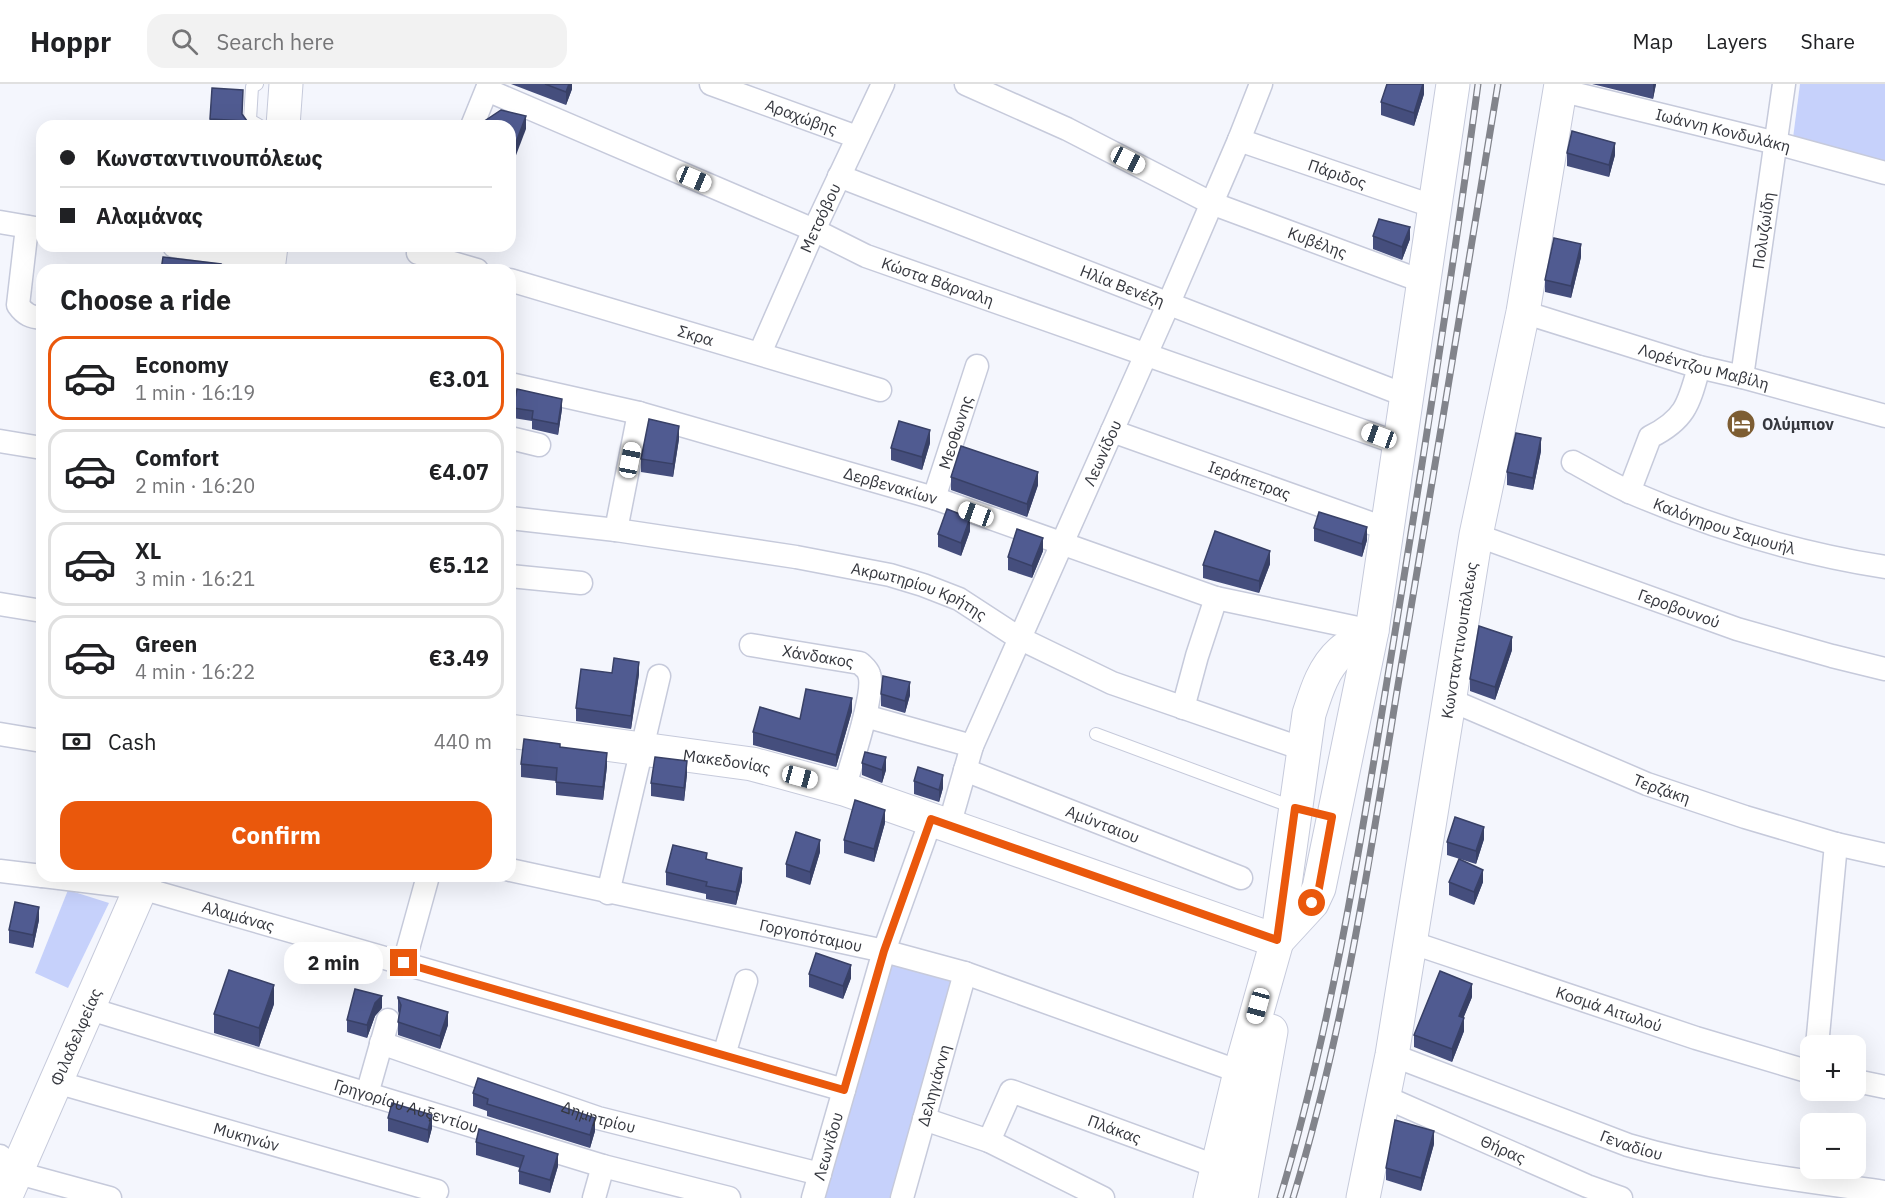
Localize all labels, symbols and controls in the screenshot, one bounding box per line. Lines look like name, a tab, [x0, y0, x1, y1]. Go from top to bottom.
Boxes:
search box	[147, 14, 567, 68]
text: Hoppr	[30, 23, 111, 60]
icon: search	[168, 25, 201, 58]
text: Search here	[216, 27, 334, 56]
text: Map	[1633, 27, 1673, 55]
text: Layers	[1706, 27, 1768, 55]
text: Share	[1801, 27, 1855, 55]
street label: Αραχώβης	[763, 95, 840, 139]
street label: Ιωάννη Κονδυλάκη	[1653, 104, 1793, 157]
text: Κωνσταντινουπόλεως	[96, 143, 323, 172]
car	[1108, 144, 1148, 176]
street label: Πάριδος	[1305, 154, 1370, 193]
car	[674, 164, 714, 194]
street label: Μετσόβου	[795, 180, 845, 256]
street label: Πολυζωίδη	[1748, 191, 1778, 270]
text: Αλαμάνας	[96, 201, 203, 230]
street label: Κυβέλης	[1285, 222, 1350, 263]
street label: Κώστα Βάρναλη	[879, 252, 997, 310]
street label: Ηλία Βενέζη	[1077, 260, 1168, 311]
text: Choose a ride	[60, 282, 231, 317]
street label: Σκρα	[676, 320, 716, 350]
street label: Λορέντζου Μαβίλη	[1636, 339, 1772, 394]
text: Economy	[135, 350, 229, 379]
icon: car	[63, 351, 117, 405]
text: €3.01	[429, 364, 489, 393]
text: 1 min · 16:19	[135, 379, 255, 406]
street label: Μεοθωνης	[934, 393, 977, 472]
hotel icon: Ολύμπιον	[1725, 408, 1757, 440]
place label: Ολύμπιον	[1762, 414, 1834, 434]
street label: Λεωνίδου	[1079, 417, 1126, 489]
car	[1359, 421, 1399, 451]
car	[618, 441, 642, 479]
text: Comfort	[135, 443, 219, 472]
icon: car	[63, 444, 117, 498]
street label: Ιεράπετρας	[1206, 456, 1294, 504]
text: €4.07	[429, 457, 489, 486]
street label: Δερβενακίων	[841, 462, 940, 508]
text: 2 min · 16:20	[135, 472, 255, 499]
street label: Καλόγηρου Σαμουήλ	[1650, 493, 1798, 559]
car	[956, 499, 996, 529]
text: XL	[135, 536, 161, 565]
icon: car	[63, 537, 117, 591]
text: €5.12	[429, 550, 489, 579]
street label: Ακρωτηρίου Κρήτης	[850, 558, 991, 625]
street label: Κωνσταντινουπόλεως	[1436, 560, 1482, 720]
text: 3 min · 16:21	[135, 565, 255, 592]
street label: Γεροβουνού	[1635, 584, 1723, 632]
text: Green	[135, 629, 197, 658]
icon: car	[63, 630, 117, 684]
street label: Χάνδακος	[781, 640, 856, 672]
text: €3.49	[429, 643, 489, 672]
text: 4 min · 16:22	[135, 658, 255, 685]
icon: cash	[60, 725, 93, 758]
text: Cash	[108, 727, 157, 756]
text: 440 m	[434, 728, 492, 755]
street label: Μακεδονίας	[682, 745, 773, 779]
car	[780, 764, 820, 790]
street label: Τερζάκη	[1630, 769, 1693, 808]
street label: Αμύνταιου	[1063, 800, 1143, 847]
button: Confirm	[60, 801, 492, 870]
route start	[1298, 889, 1325, 916]
street label: Αλαμάνας	[200, 896, 277, 936]
street label: Γοργοπόταμου	[758, 914, 864, 956]
callout: 2 min	[284, 942, 383, 984]
text: 2 min	[307, 949, 360, 976]
route end	[390, 949, 417, 976]
street label: Κοσμά Αιτωλού	[1553, 982, 1665, 1036]
street label: Φιλαδελφείας	[46, 985, 106, 1088]
car	[1245, 986, 1271, 1026]
map controls	[1800, 1035, 1866, 1179]
button: +	[1800, 1035, 1866, 1101]
street label: Δεληγιάννη	[913, 1042, 955, 1129]
street label: Γρηγορίου Αυξεντίου	[332, 1074, 481, 1137]
street label: Δημητρίου	[559, 1096, 638, 1137]
street label: Λεωνίδου	[809, 1110, 847, 1183]
street label: Πλάκας	[1085, 1110, 1144, 1148]
button: −	[1800, 1113, 1866, 1179]
street label: Μυκηνών	[211, 1118, 282, 1155]
street label: Γεναδίου	[1597, 1125, 1665, 1164]
street label: Θήρας	[1477, 1130, 1529, 1168]

